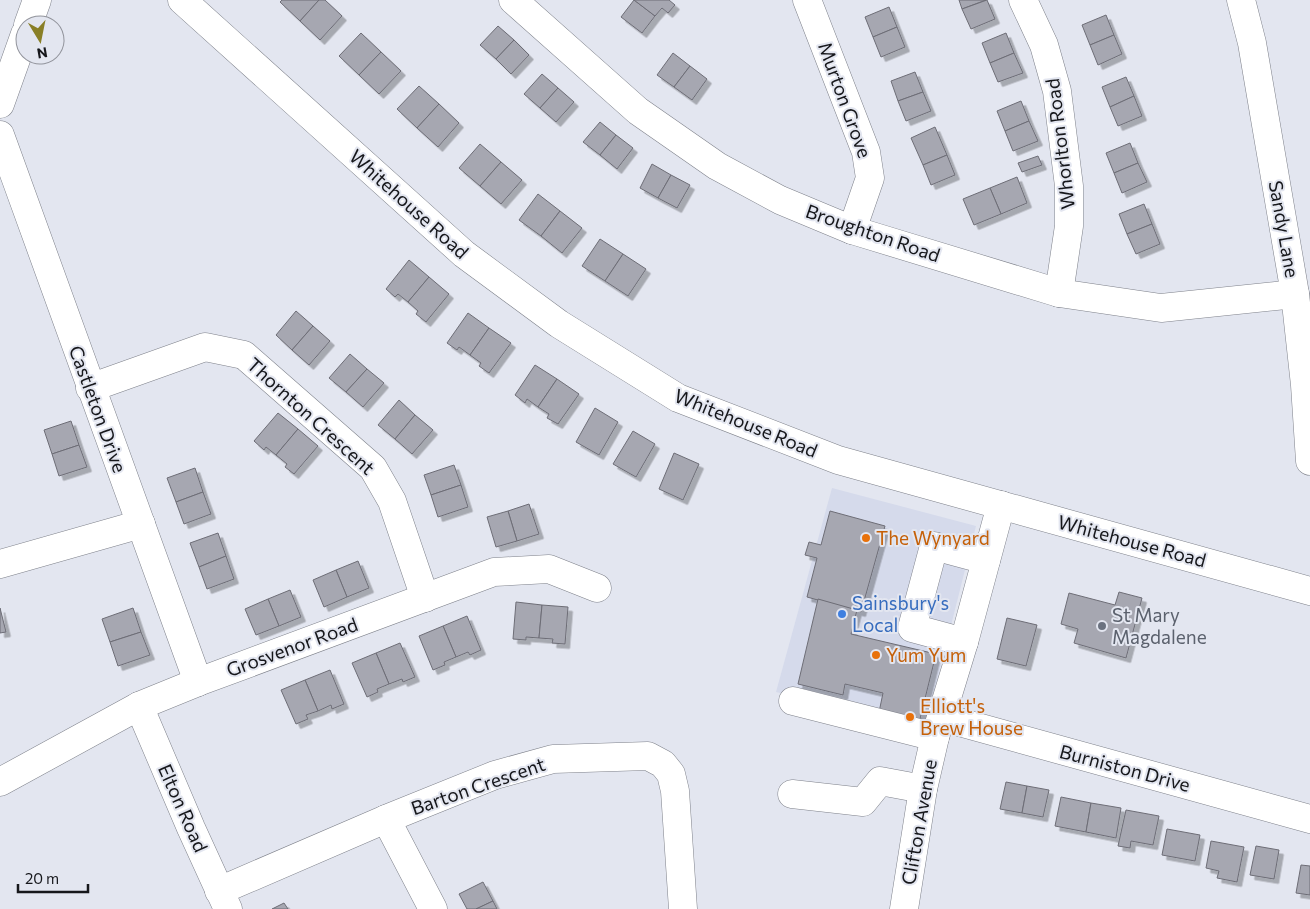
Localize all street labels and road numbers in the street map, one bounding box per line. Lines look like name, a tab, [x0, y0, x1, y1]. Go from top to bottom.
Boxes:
street label: Murton Grove	[814, 39, 877, 161]
street label: Whorlton Road	[1040, 77, 1079, 211]
street label: Whitehouse Road	[345, 144, 474, 263]
street label: Sandy Lane	[1265, 179, 1304, 279]
street label: Broughton Road	[803, 199, 943, 266]
street label: Castleton Drive	[65, 342, 132, 475]
street label: Thornton Crescent	[243, 352, 380, 479]
street label: Whitehouse Road	[671, 383, 821, 462]
street label: Whitehouse Road	[1056, 510, 1209, 571]
street label: Grosvenor Road	[223, 612, 361, 681]
street label: Burniston Drive	[1057, 739, 1193, 796]
street label: Barton Crescent	[408, 752, 548, 819]
street label: Clifton Avenue	[896, 757, 941, 886]
street label: Elton Road	[154, 760, 213, 855]

